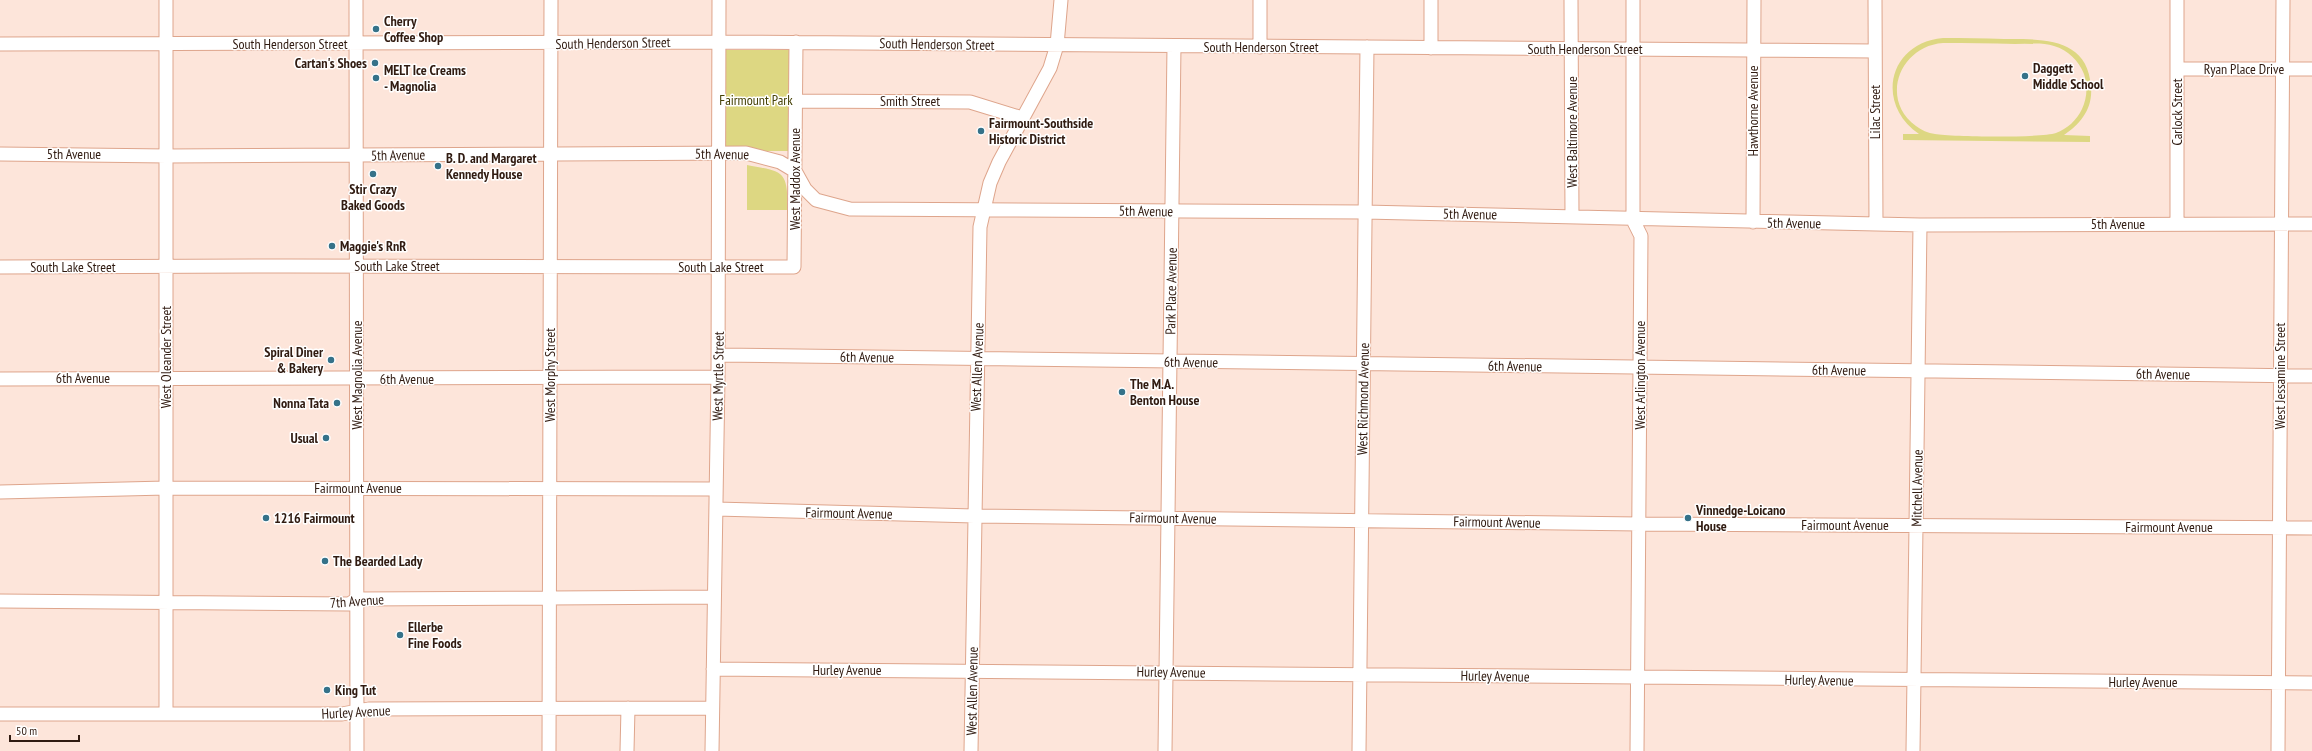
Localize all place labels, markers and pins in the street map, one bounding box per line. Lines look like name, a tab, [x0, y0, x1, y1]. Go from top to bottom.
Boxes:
place label: Cherry Coffee Shop	[384, 12, 443, 46]
marker: Cherry Coffee Shop	[371, 24, 381, 34]
place label: Cartan's Shoes	[295, 54, 367, 72]
marker: Cartan's Shoes	[370, 58, 380, 68]
place label: Daggett Middle School	[2033, 59, 2104, 93]
place label: MELT Ice Creams - Magnolia	[384, 61, 466, 95]
marker: Daggett Middle School	[2020, 71, 2030, 81]
marker: MELT Ice Creams - Magnolia	[371, 73, 381, 83]
place label: Fairmount-Southside Historic District	[989, 114, 1093, 148]
marker: Fairmount-Southside Historic District	[976, 126, 986, 136]
place label: B. D. and Margaret Kennedy House	[446, 149, 536, 183]
marker: B. D. and Margaret Kennedy House	[433, 161, 443, 171]
marker: Stir Crazy Baked Goods	[368, 169, 378, 179]
place label: Stir Crazy Baked Goods	[341, 180, 405, 214]
place label: Maggie's RnR	[340, 237, 406, 255]
marker: Maggie's RnR	[327, 241, 337, 251]
place label: Spiral Diner & Bakery	[264, 343, 324, 377]
marker: Spiral Diner & Bakery	[326, 355, 336, 365]
place label: The M.A. Benton House	[1130, 375, 1199, 409]
marker: The M.A. Benton House	[1117, 387, 1127, 397]
place label: Nonna Tata	[273, 394, 329, 412]
marker: Nonna Tata	[332, 398, 342, 408]
place label: Usual	[290, 429, 319, 447]
marker: Usual	[321, 433, 331, 443]
place label: Vinnedge-Loicano House	[1695, 501, 1786, 535]
place label: 1216 Fairmount	[274, 509, 355, 527]
marker: 1216 Fairmount	[261, 513, 271, 523]
marker: Vinnedge-Loicano House	[1683, 513, 1693, 523]
place label: The Bearded Lady	[333, 552, 423, 570]
marker: The Bearded Lady	[320, 556, 330, 566]
place label: Ellerbe Fine Foods	[408, 618, 462, 652]
marker: Ellerbe Fine Foods	[395, 630, 405, 640]
place label: King Tut	[335, 681, 376, 699]
marker: King Tut	[322, 685, 332, 695]

